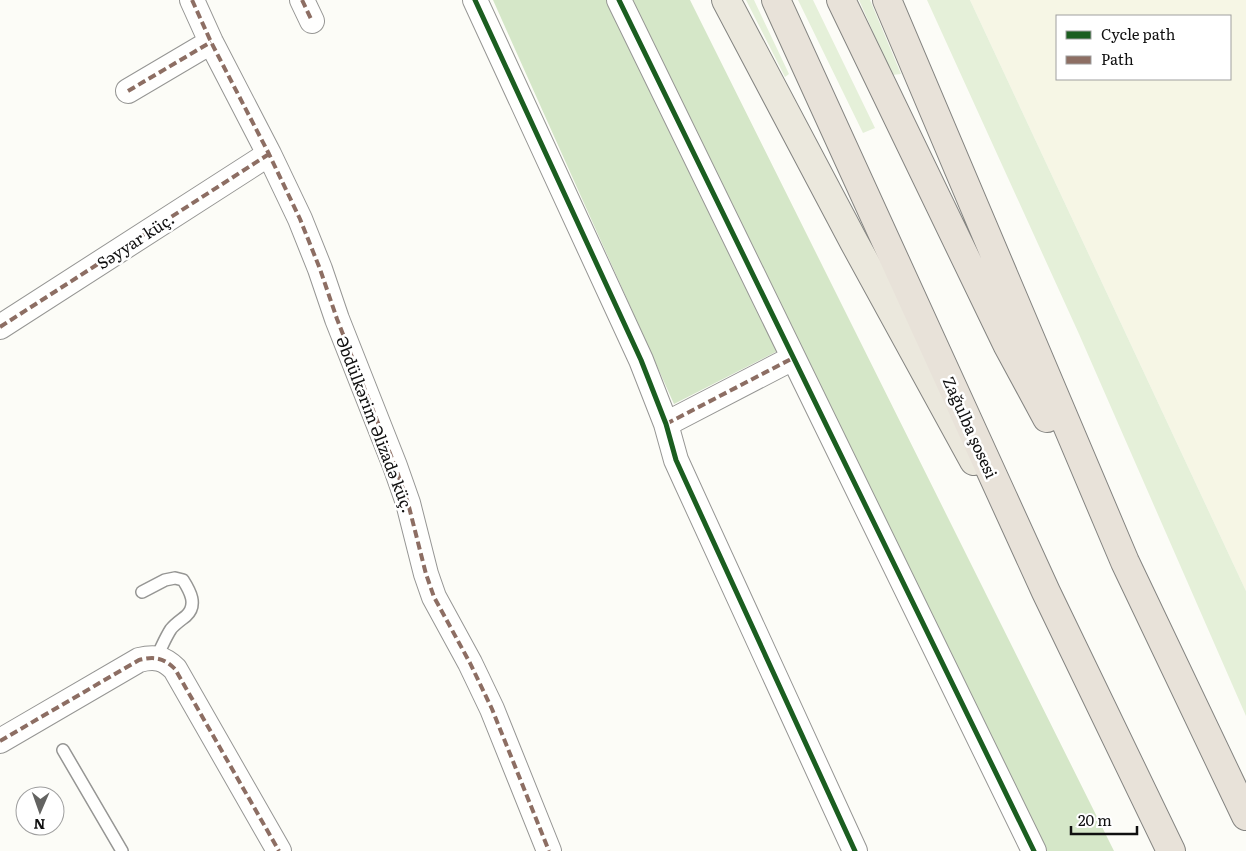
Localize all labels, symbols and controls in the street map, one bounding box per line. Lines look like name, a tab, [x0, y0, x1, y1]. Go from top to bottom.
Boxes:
legend	[1056, 15, 1231, 80]
text: Cycle path	[1101, 22, 1176, 45]
text: Path	[1101, 47, 1134, 70]
street label: Səyyar küç.	[91, 206, 179, 274]
street label: Əbdülkərim Əlizadə küç.	[331, 332, 421, 516]
street label: Zağulba şosesi	[938, 372, 1004, 482]
north arrow	[15, 786, 65, 836]
scale bar	[1071, 804, 1137, 836]
text: 20 m	[1078, 808, 1112, 831]
text: N	[33, 815, 46, 835]

